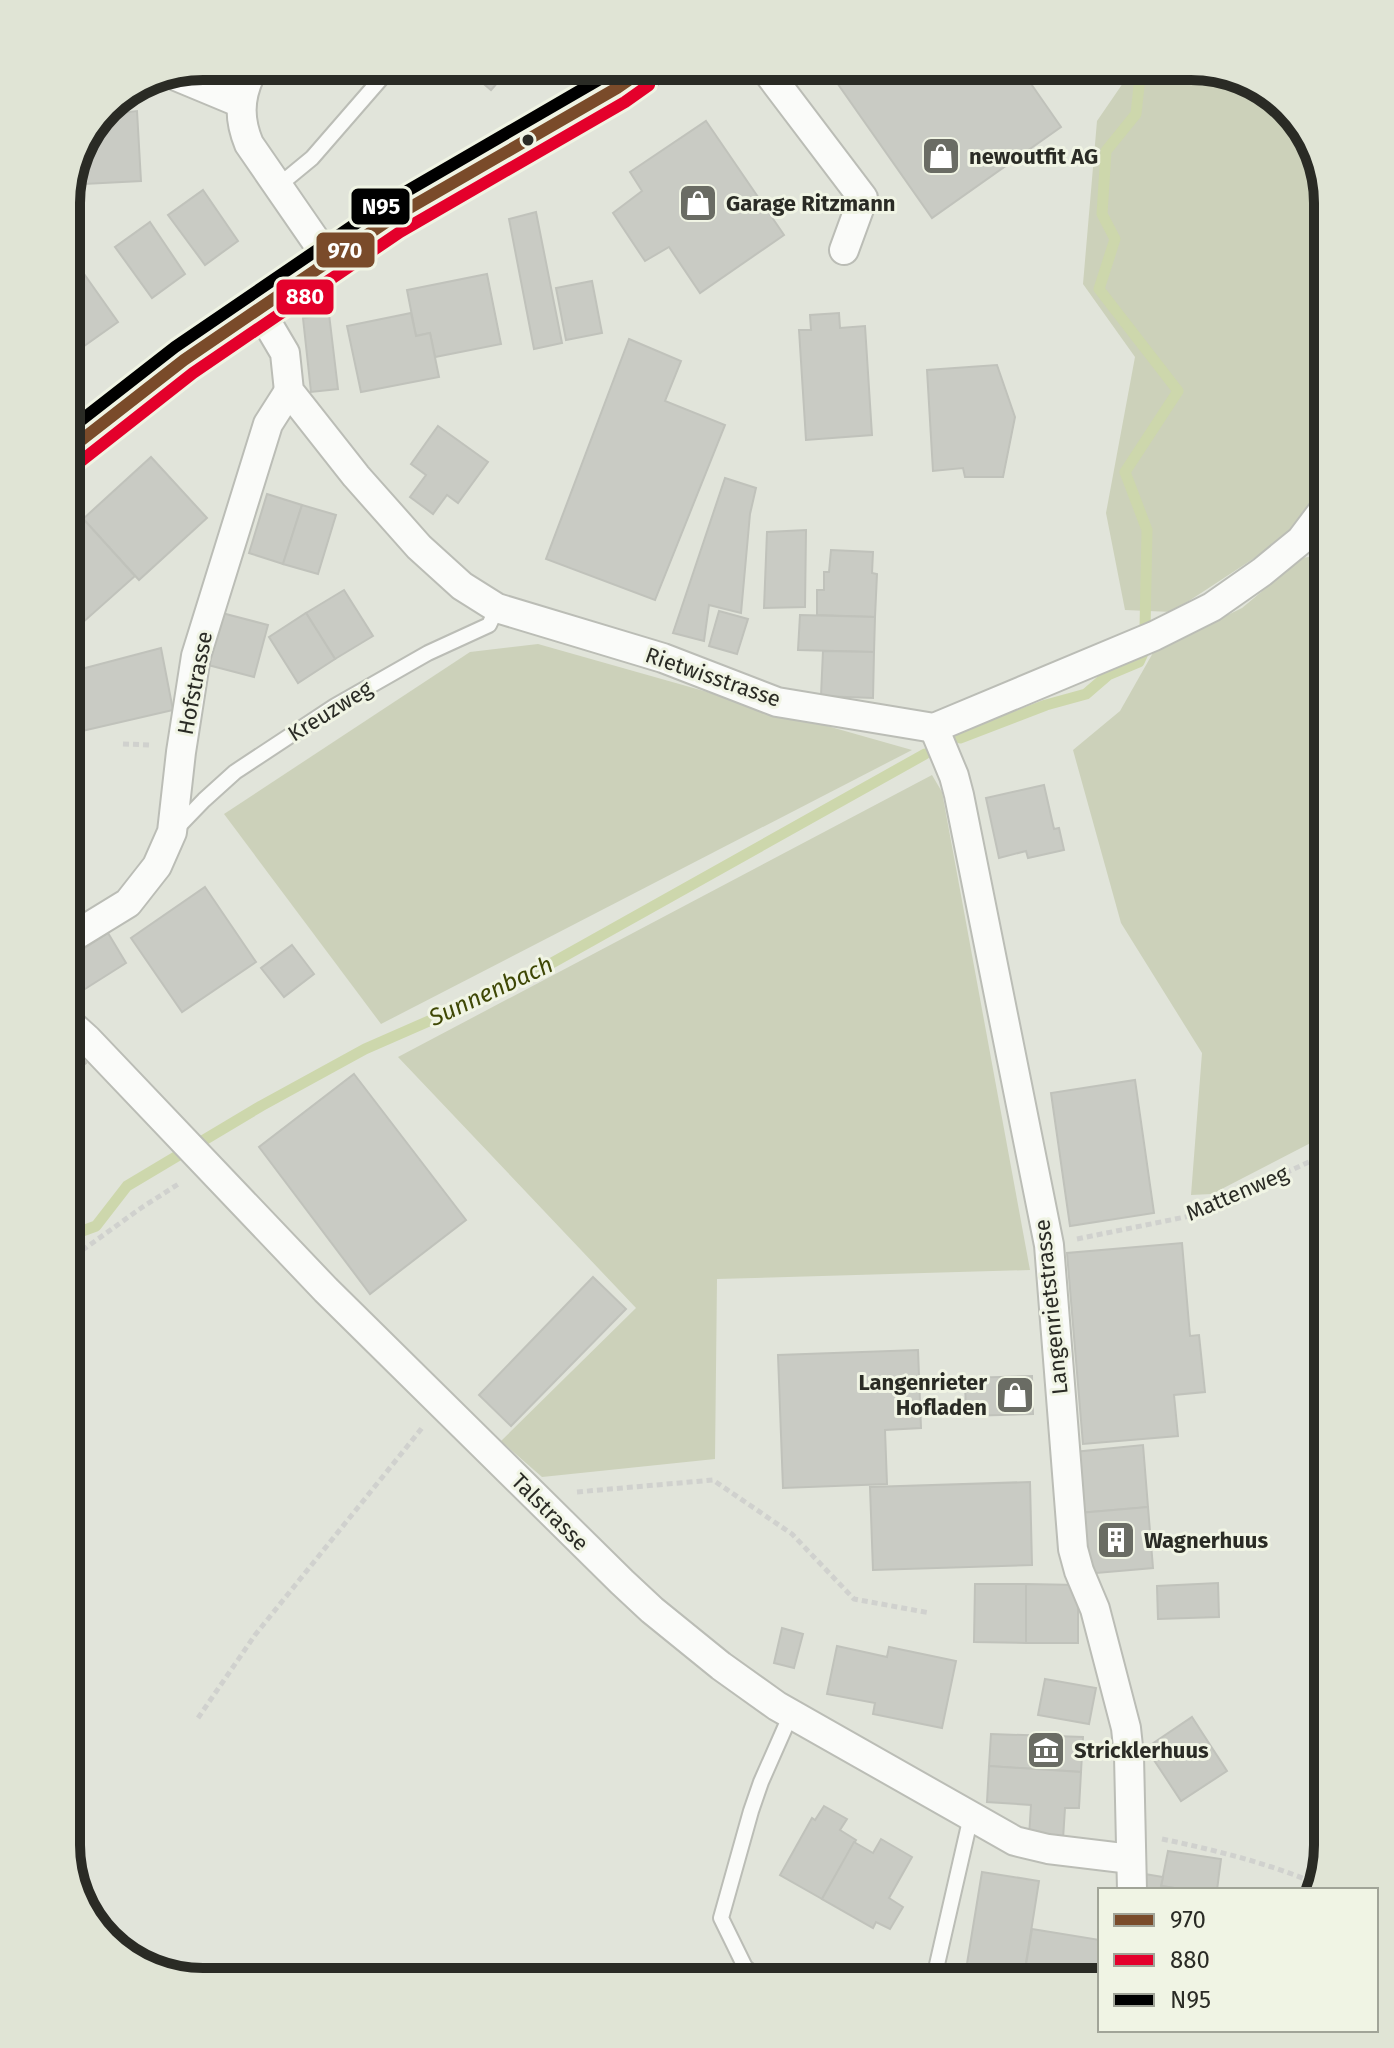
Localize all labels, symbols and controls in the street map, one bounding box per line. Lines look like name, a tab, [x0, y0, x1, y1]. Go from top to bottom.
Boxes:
unlabelled marker	[520, 132, 536, 148]
shop icon: newoutfit AG	[920, 135, 962, 177]
place label: newoutfit AG	[969, 143, 1098, 170]
shop icon: Garage Ritzmann	[677, 182, 719, 224]
line badge: N95	[350, 187, 411, 226]
place label: Garage Ritzmann	[726, 190, 896, 217]
text: N95	[362, 193, 401, 220]
line badge: 970	[315, 231, 376, 269]
text: 970	[328, 237, 363, 264]
line badge: 880	[275, 278, 335, 316]
text: 880	[286, 283, 324, 310]
street label: Hofstrasse	[172, 629, 218, 737]
street label: Rietwisstrasse	[642, 641, 784, 713]
street label: Kreuzweg	[283, 674, 378, 747]
water label: Sunnenbach	[424, 950, 558, 1032]
street label: Mattenweg	[1182, 1159, 1293, 1227]
street label: Langenrietstrasse	[1028, 1218, 1074, 1396]
place label: Langenrieter Hofladen	[858, 1369, 987, 1421]
shop icon: Langenrieter Hofladen	[994, 1374, 1036, 1416]
street label: Talstrasse	[506, 1468, 594, 1556]
building icon: Wagnerhuus	[1095, 1519, 1137, 1561]
place label: Wagnerhuus	[1144, 1527, 1268, 1554]
museum icon: Stricklerhuus	[1025, 1729, 1067, 1771]
place label: Stricklerhuus	[1074, 1737, 1209, 1764]
legend	[1098, 1888, 1378, 2032]
text: 970	[1170, 1906, 1206, 1934]
text: 880	[1170, 1946, 1210, 1974]
text: N95	[1170, 1986, 1211, 2014]

